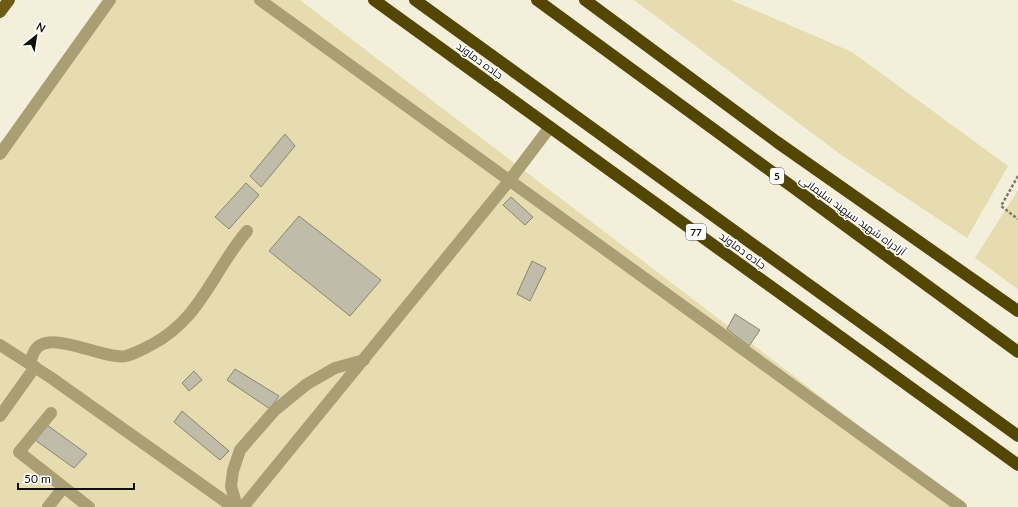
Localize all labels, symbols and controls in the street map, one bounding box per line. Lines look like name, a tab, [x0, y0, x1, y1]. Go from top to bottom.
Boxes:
north arrow	[16, 16, 56, 56]
text: N	[34, 19, 48, 35]
street label: جاده دماوند	[454, 39, 506, 82]
road number: 5	[770, 168, 784, 184]
street label: آزادراه شهید سپهبد سلیمانی	[797, 172, 909, 259]
road number: 77	[686, 224, 706, 240]
street label: جاده دماوند	[717, 229, 769, 272]
scale bar	[18, 465, 134, 491]
text: 50 m	[24, 471, 51, 486]

